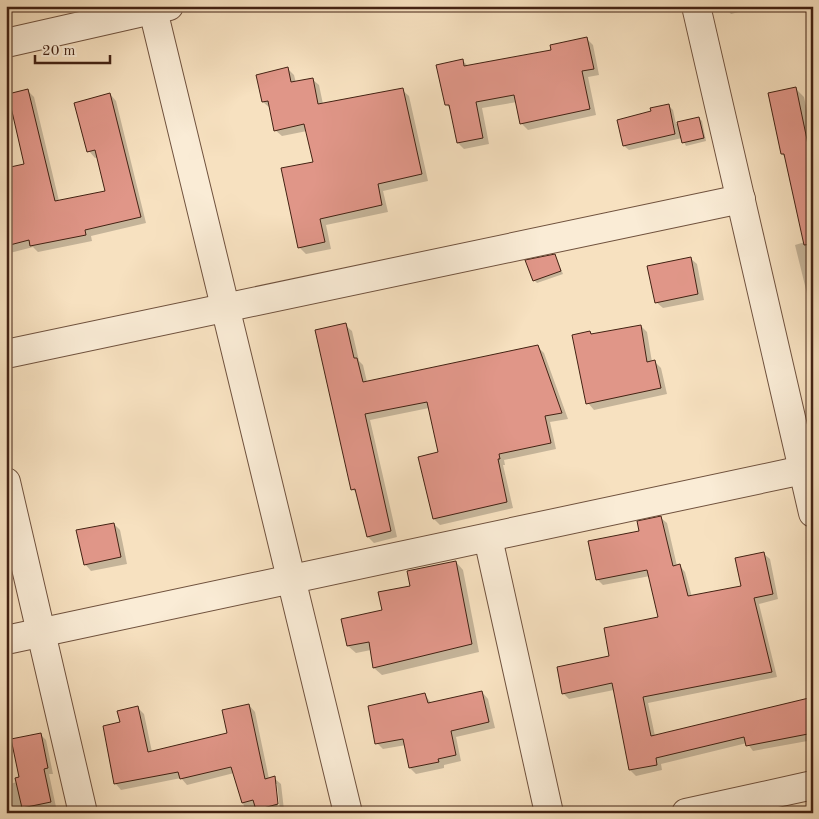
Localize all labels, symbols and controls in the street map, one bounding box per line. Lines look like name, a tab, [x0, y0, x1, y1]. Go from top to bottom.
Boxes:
scale bar	[35, 32, 110, 64]
text: 20 m	[42, 44, 76, 59]

